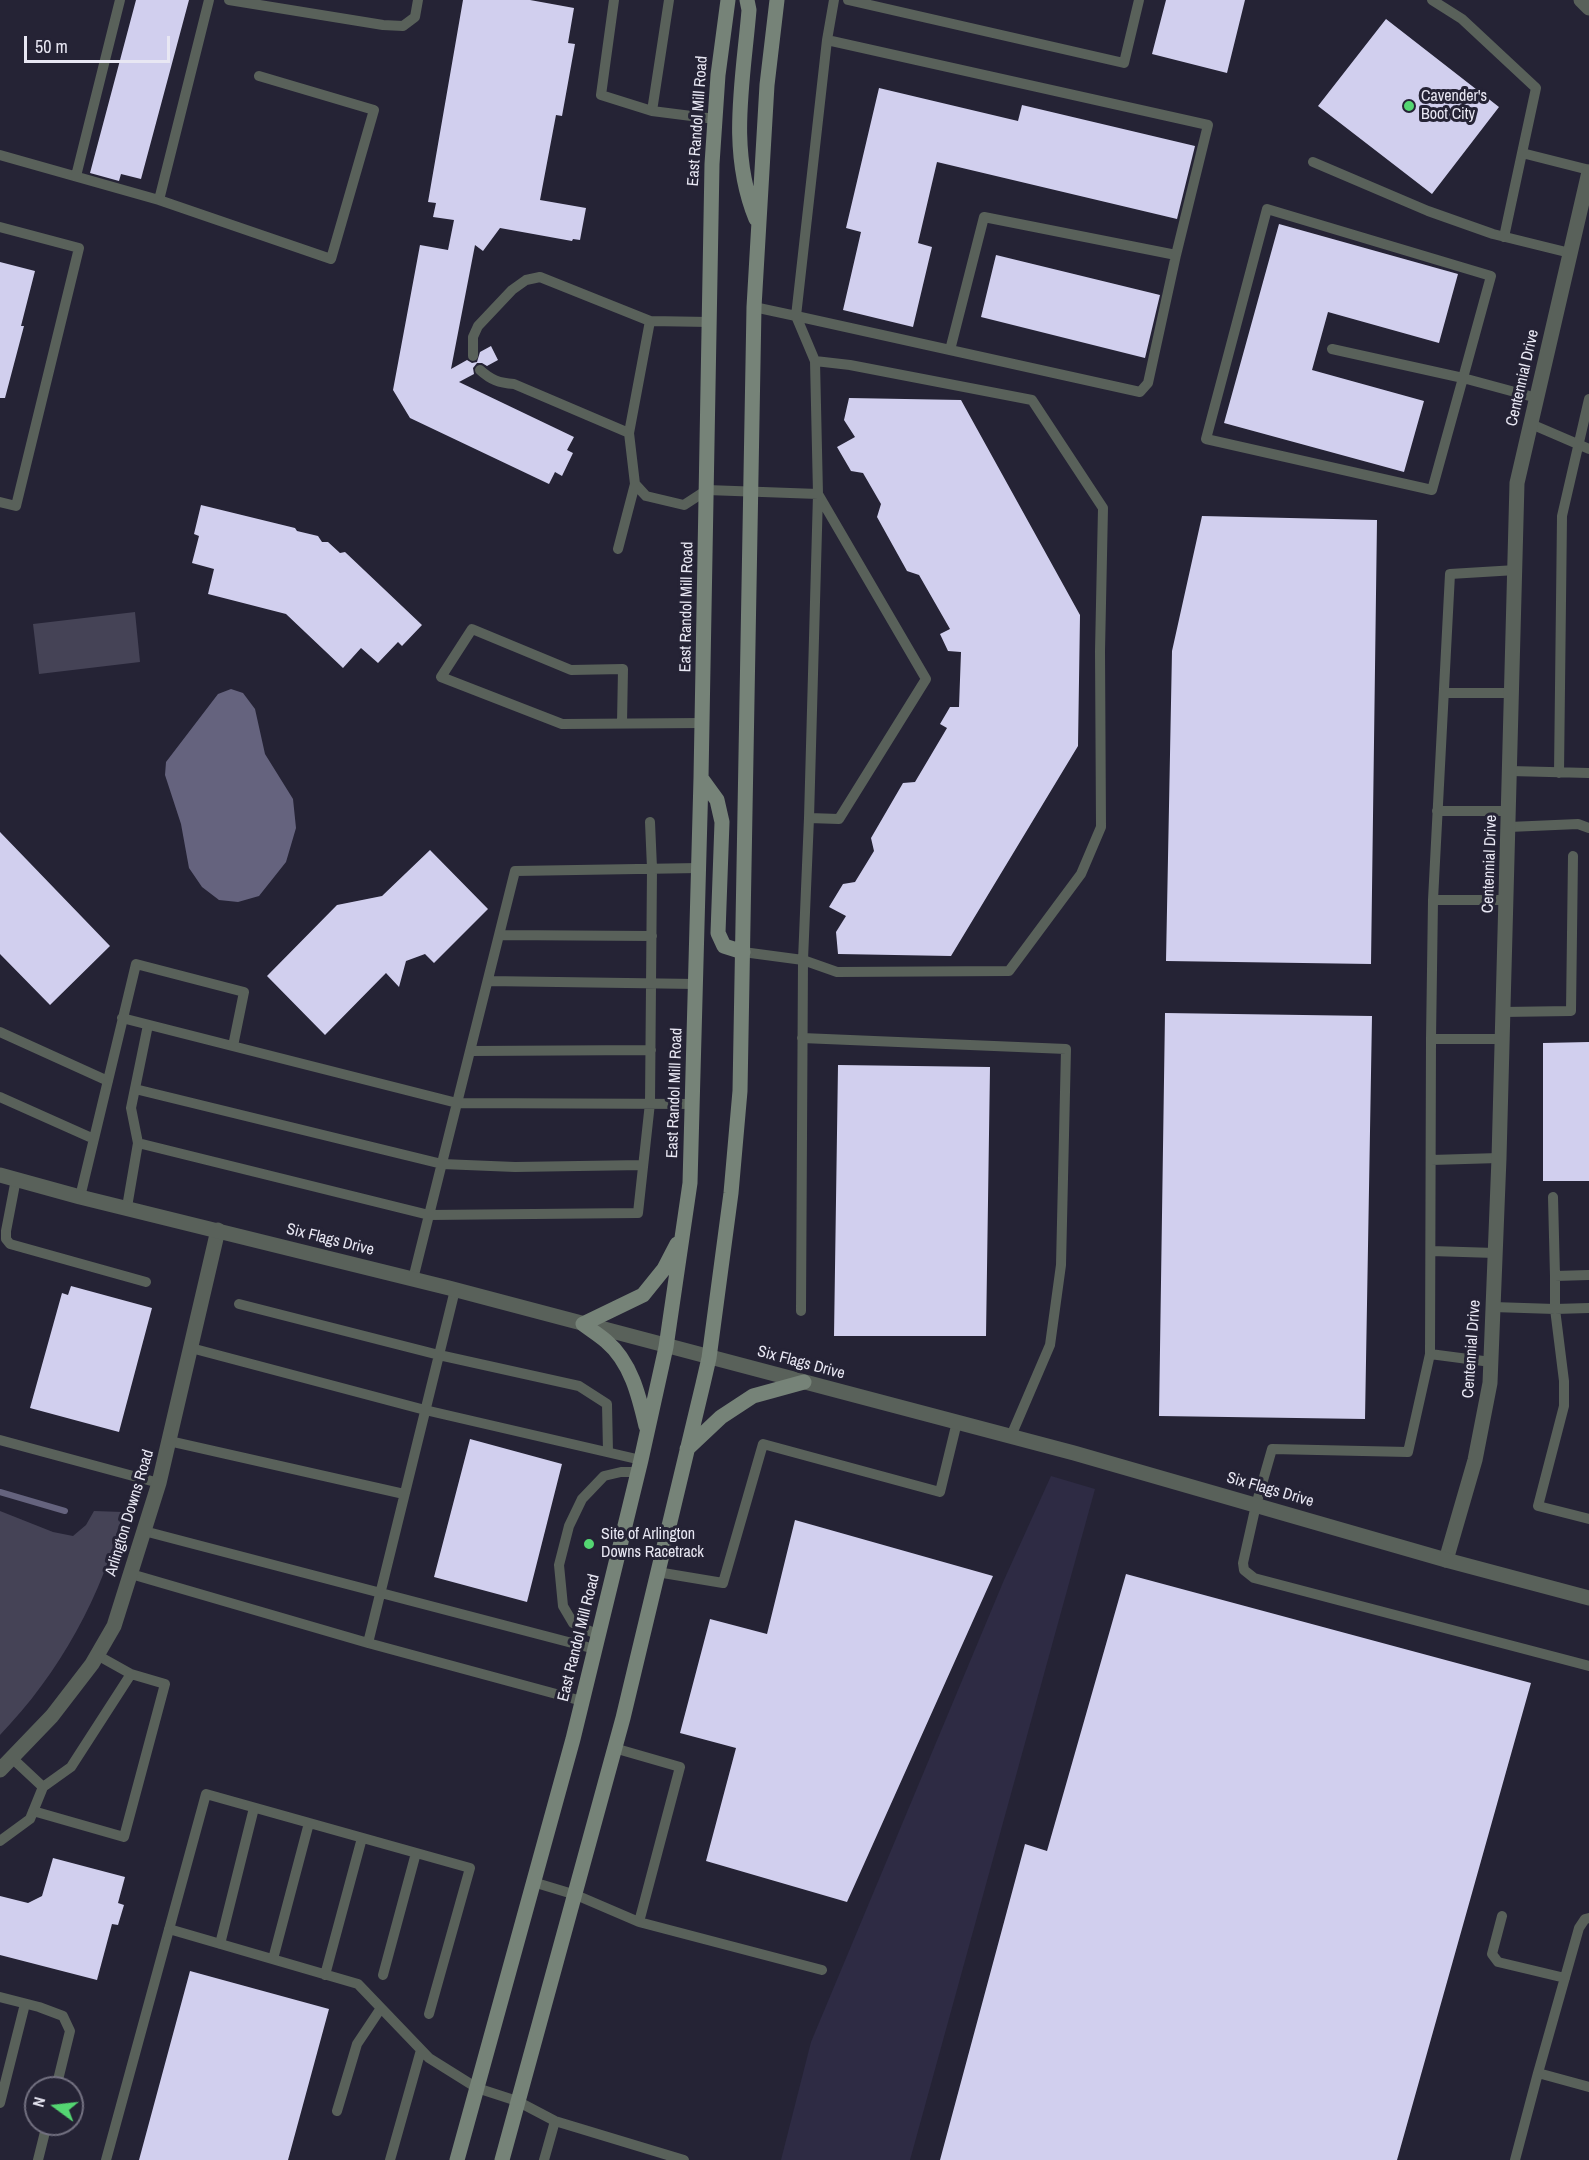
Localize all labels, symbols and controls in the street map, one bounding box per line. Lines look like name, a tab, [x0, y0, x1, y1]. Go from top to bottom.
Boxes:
scale bar	[27, 24, 172, 62]
text: 50 m	[35, 34, 68, 59]
street label: East Randol Mill Road	[684, 55, 712, 187]
place label: Cavender's Boot City	[1421, 87, 1487, 125]
marker: Cavender's Boot City	[1402, 99, 1416, 113]
street label: Centennial Drive	[1503, 328, 1543, 428]
street label: East Randol Mill Road	[676, 542, 698, 672]
street label: Centennial Drive	[1479, 814, 1501, 914]
street label: East Randol Mill Road	[663, 1027, 687, 1159]
street label: Six Flags Drive	[284, 1220, 376, 1260]
street label: Centennial Drive	[1459, 1299, 1485, 1399]
street label: Six Flags Drive	[755, 1342, 847, 1384]
street label: Arlington Downs Road	[102, 1447, 158, 1579]
street label: Six Flags Drive	[1224, 1468, 1316, 1512]
place label: Site of Arlington Downs Racetrack	[601, 1525, 704, 1563]
marker: Site of Arlington Downs Racetrack	[582, 1537, 596, 1551]
street label: East Randol Mill Road	[554, 1572, 604, 1704]
north arrow	[24, 2076, 84, 2136]
text: N	[27, 2094, 50, 2109]

